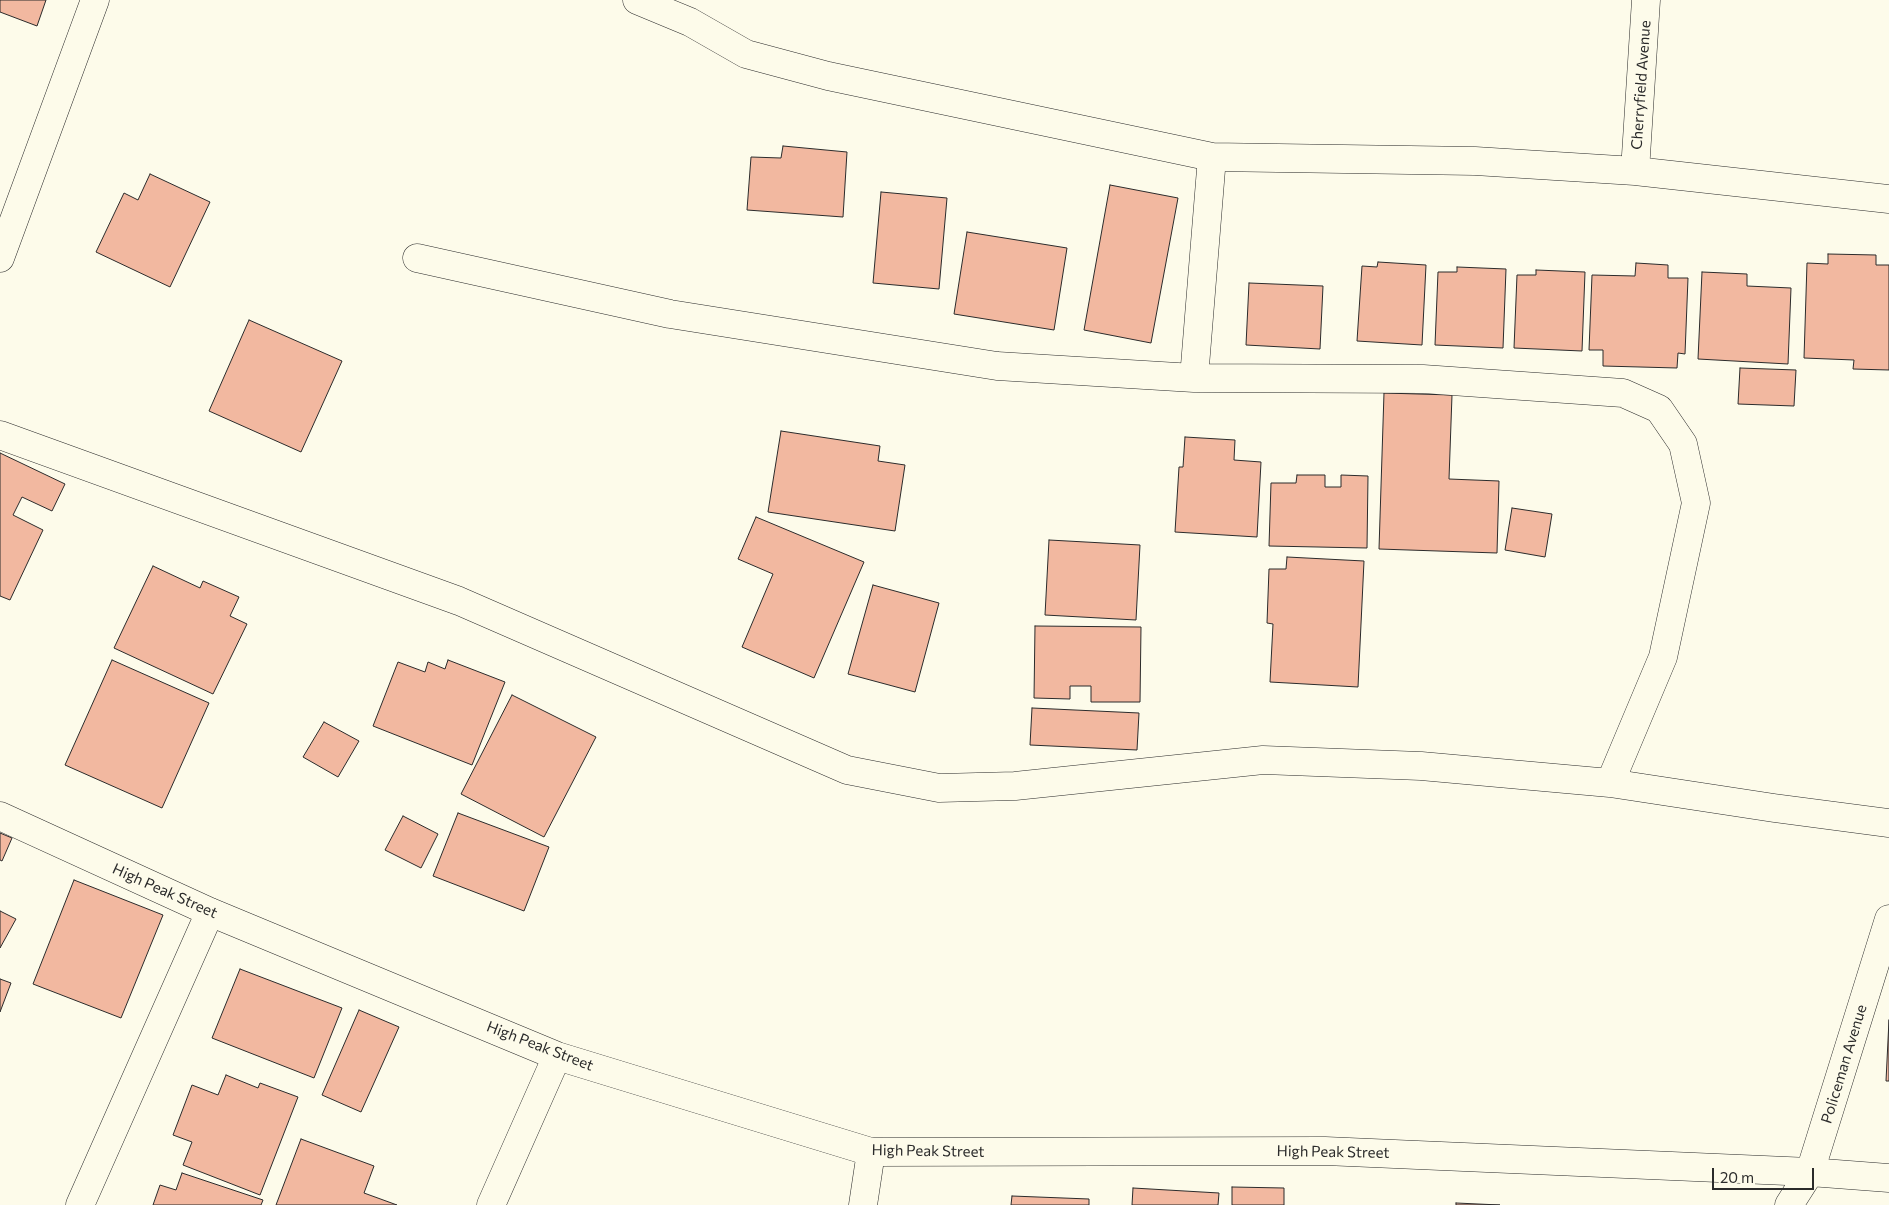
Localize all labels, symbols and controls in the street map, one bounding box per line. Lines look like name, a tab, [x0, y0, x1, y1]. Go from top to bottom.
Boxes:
street label: Cherryfield Avenue	[1628, 20, 1654, 150]
street label: High Peak Street	[110, 860, 220, 922]
street label: Policeman Avenue	[1817, 1002, 1871, 1126]
street label: High Peak Street	[484, 1017, 596, 1075]
street label: High Peak Street	[871, 1141, 985, 1161]
street label: High Peak Street	[1276, 1142, 1390, 1162]
scale bar	[1714, 1158, 1816, 1190]
text: 20 m	[1720, 1168, 1754, 1186]

